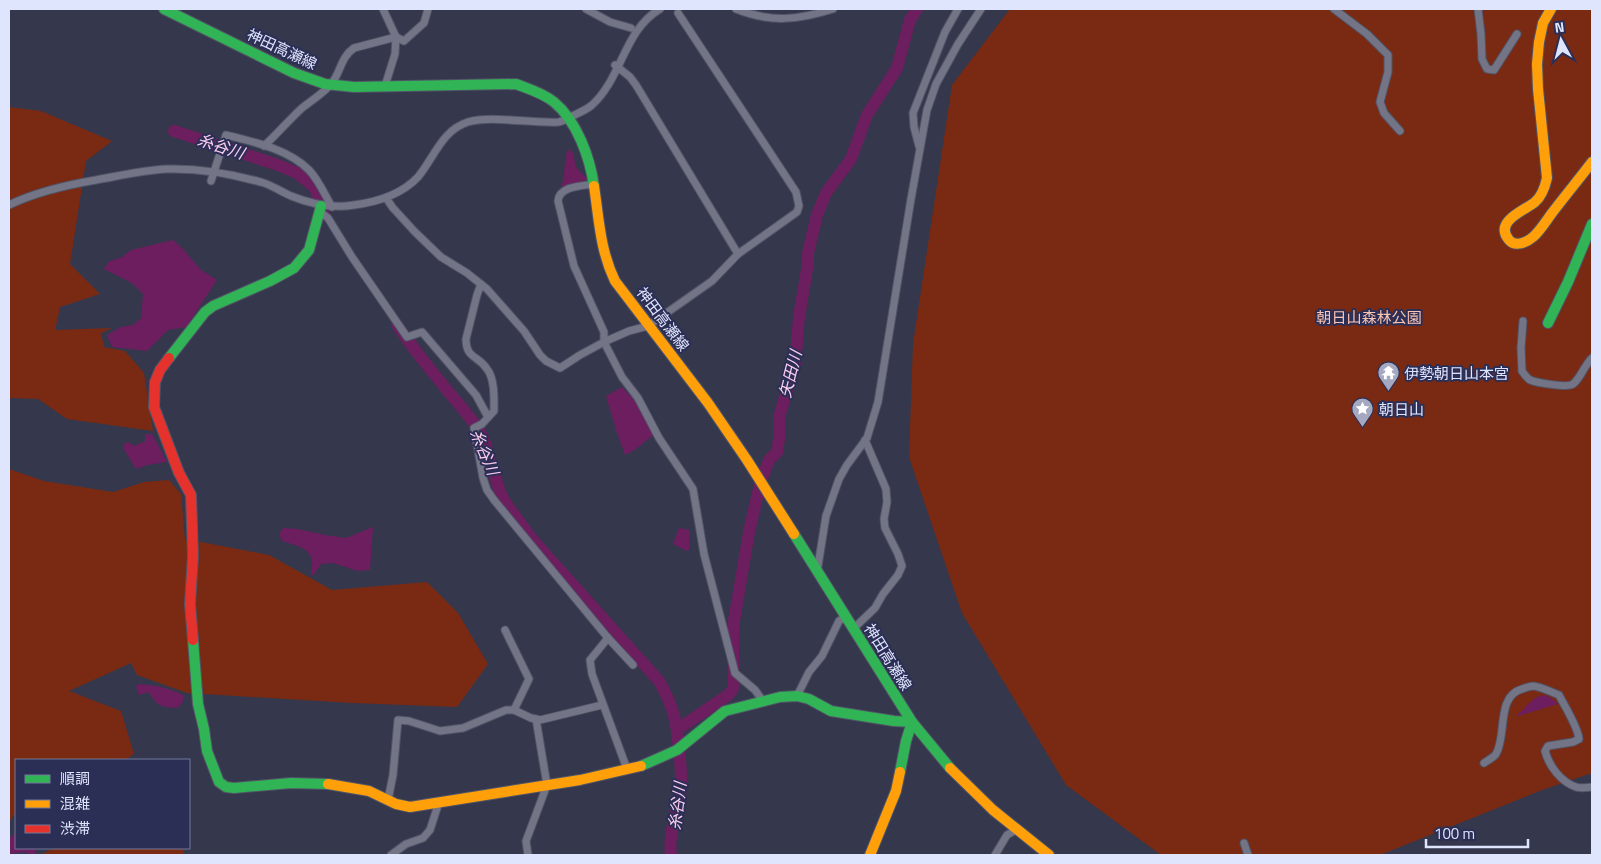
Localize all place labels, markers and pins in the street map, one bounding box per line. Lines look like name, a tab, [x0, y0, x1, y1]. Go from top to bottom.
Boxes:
temple icon: 伊勢朝日山本宮	[1376, 361, 1400, 392]
place label: 伊勢朝日山本宮	[1404, 362, 1509, 385]
place icon: 朝日山	[1351, 397, 1375, 428]
place label: 朝日山	[1379, 398, 1424, 421]

